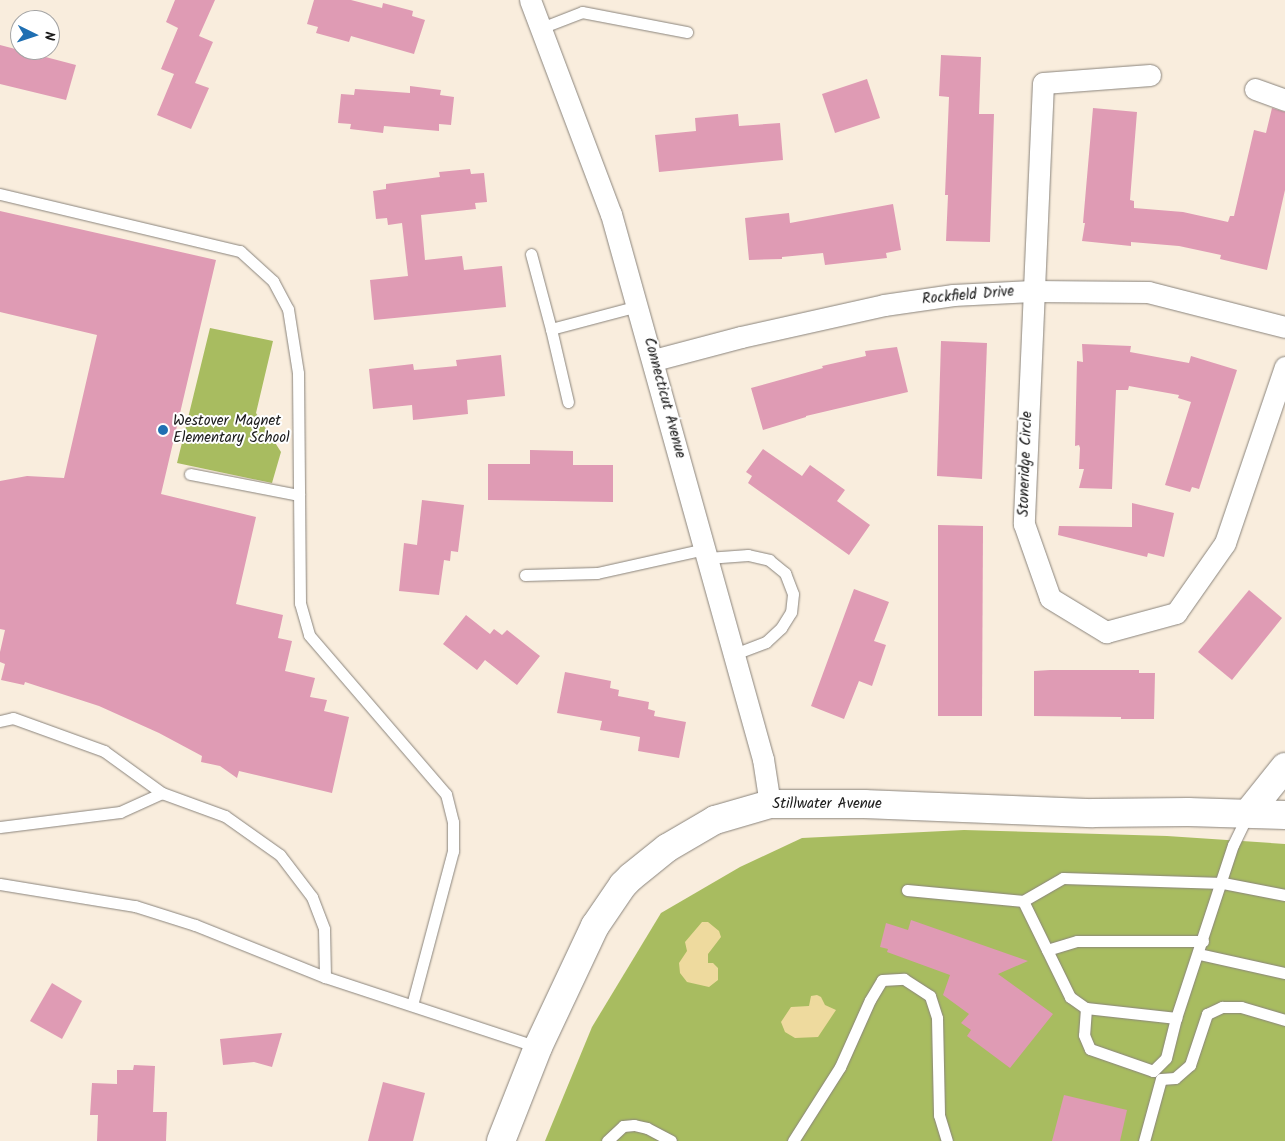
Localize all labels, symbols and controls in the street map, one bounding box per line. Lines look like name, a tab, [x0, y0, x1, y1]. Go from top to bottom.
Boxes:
north arrow	[10, 10, 60, 60]
text: N	[38, 31, 60, 41]
street label: Rockfield Drive	[921, 283, 1015, 309]
street label: Connecticut Avenue	[639, 336, 689, 460]
street label: Stoneridge Circle	[1015, 411, 1037, 517]
place label: Westover Magnet Elementary School	[173, 412, 290, 447]
marker: Westover Magnet Elementary School	[157, 424, 169, 436]
street label: Stillwater Avenue	[772, 796, 882, 814]

